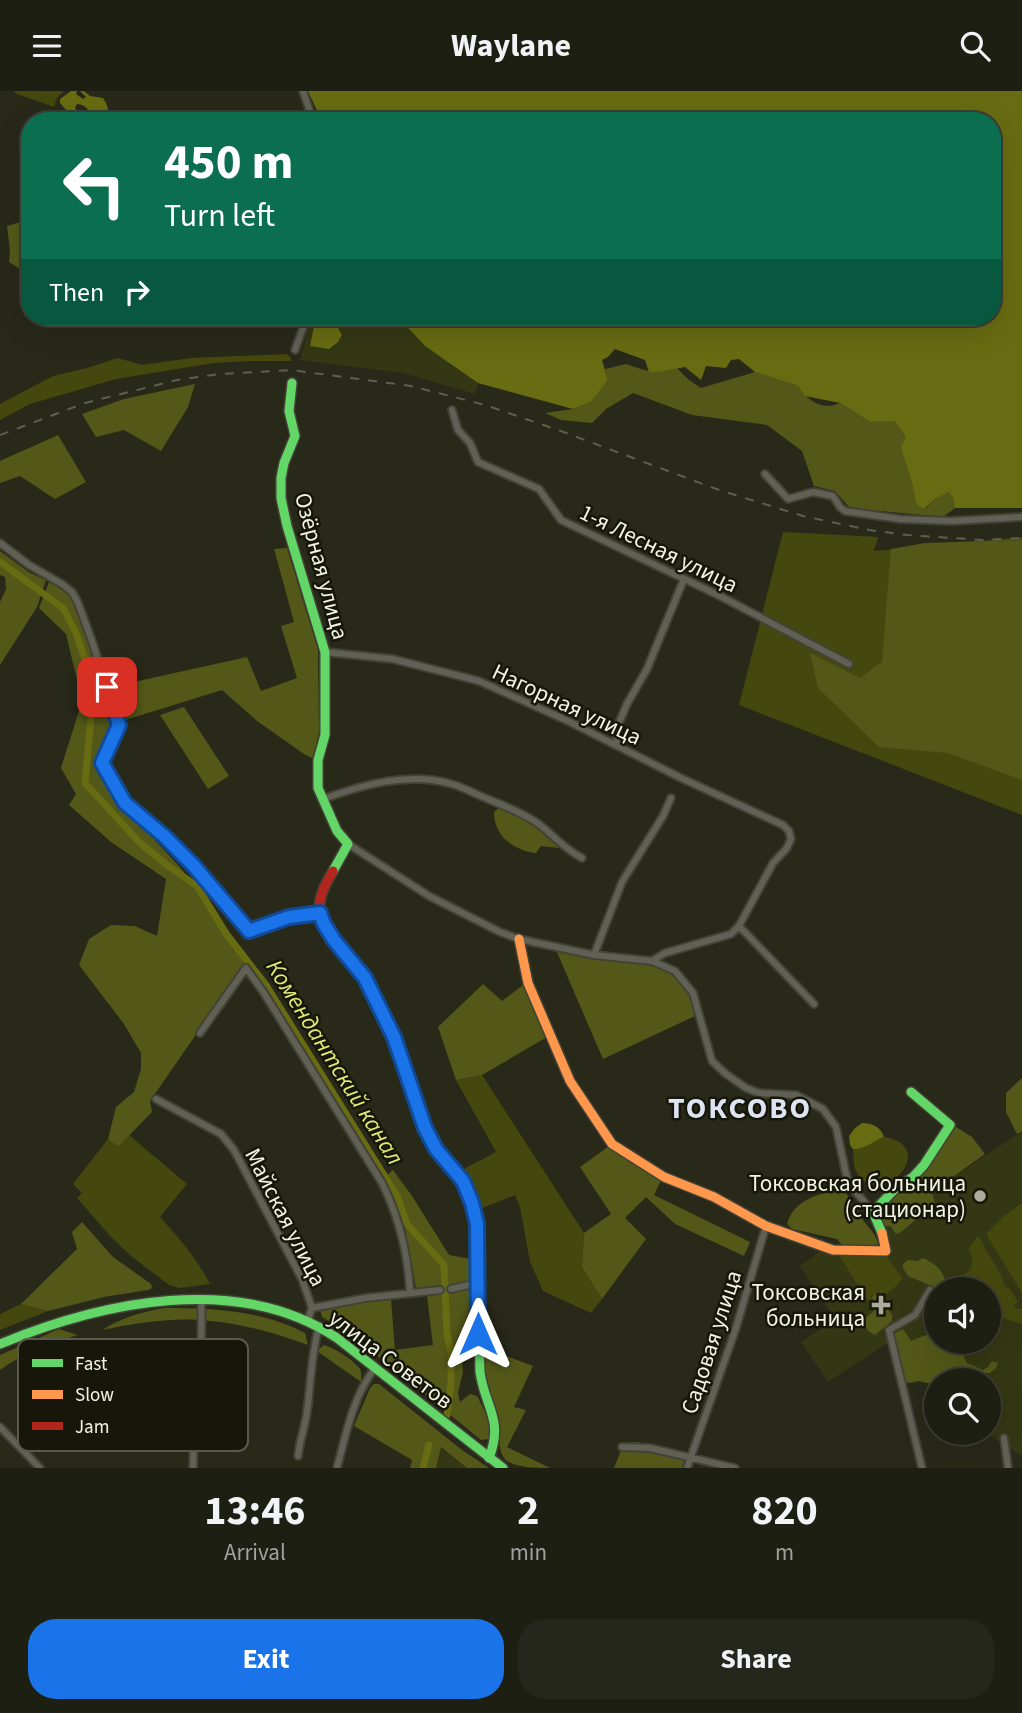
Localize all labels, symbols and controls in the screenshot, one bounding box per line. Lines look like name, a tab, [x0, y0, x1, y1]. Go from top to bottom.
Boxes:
text: Waylane	[451, 23, 571, 69]
icon: menu	[28, 27, 66, 65]
icon: search	[956, 27, 994, 65]
text: 450 m	[164, 128, 293, 198]
icon: left	[49, 140, 140, 231]
text: Turn left	[164, 193, 275, 239]
icon: right	[118, 273, 156, 311]
text: Then	[49, 274, 104, 311]
street label: Озёрная улица	[286, 489, 357, 643]
street label: 1-я Лесная улица	[574, 496, 744, 601]
street label: Нагорная улица	[487, 655, 647, 754]
pin	[77, 657, 137, 717]
icon: arrive	[88, 668, 126, 706]
water label: Комендантский канал	[257, 953, 412, 1172]
district label: ТОКСОВО	[668, 1087, 812, 1130]
street label: Майская улица	[237, 1142, 335, 1292]
place label: Токсовская больница (стационар)	[749, 1167, 966, 1226]
marker: Токсовская больница (стационар)	[972, 1188, 988, 1204]
street label: Садовая улица	[673, 1266, 750, 1418]
place label: Токсовская больница	[752, 1276, 865, 1335]
map controls	[924, 1277, 1001, 1445]
button: sound	[924, 1277, 1001, 1354]
marker: Токсовская больница	[871, 1295, 891, 1315]
position arrow	[441, 1297, 515, 1371]
street label: улица Советов	[322, 1302, 460, 1417]
legend	[18, 1339, 248, 1451]
text: Fast	[75, 1351, 108, 1378]
button: search	[924, 1368, 1001, 1445]
text: Slow	[75, 1382, 114, 1409]
text: Jam	[75, 1414, 109, 1441]
text: 13:46	[204, 1481, 306, 1541]
text: 2	[517, 1481, 539, 1541]
text: 820	[751, 1481, 818, 1541]
text: Arrival	[224, 1536, 286, 1569]
text: min	[510, 1536, 547, 1569]
text: m	[775, 1536, 794, 1569]
button: Exit	[28, 1619, 504, 1699]
button: Share	[518, 1619, 994, 1699]

